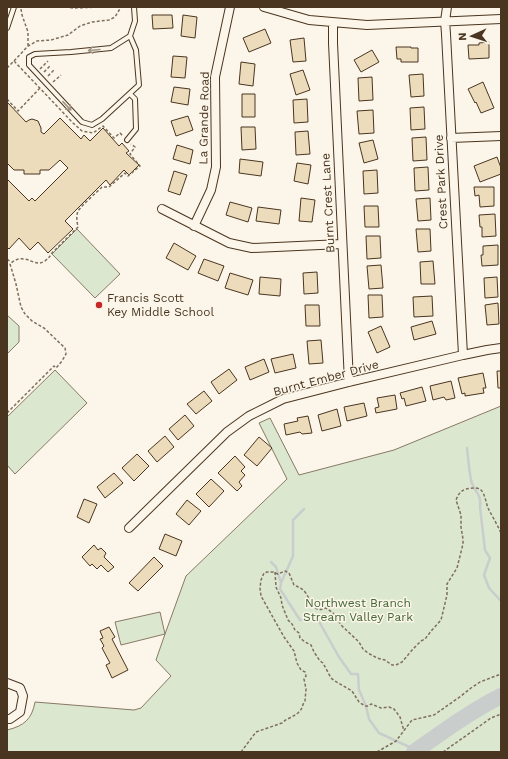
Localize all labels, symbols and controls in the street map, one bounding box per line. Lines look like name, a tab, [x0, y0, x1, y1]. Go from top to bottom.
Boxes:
north arrow	[452, 16, 492, 56]
text: N	[456, 32, 469, 41]
one-way arrow	[88, 46, 101, 53]
street label: La Grande Road	[196, 71, 212, 165]
one-way arrow	[62, 101, 72, 111]
street label: Crest Park Drive	[432, 134, 450, 230]
street label: Burnt Crest Lane	[318, 153, 338, 253]
place label: Francis Scott Key Middle School	[107, 291, 214, 319]
marker: Francis Scott Key Middle School	[94, 300, 104, 310]
street label: Burnt Ember Drive	[272, 357, 380, 399]
park label: Northwest Branch Stream Valley Park	[303, 596, 413, 624]

